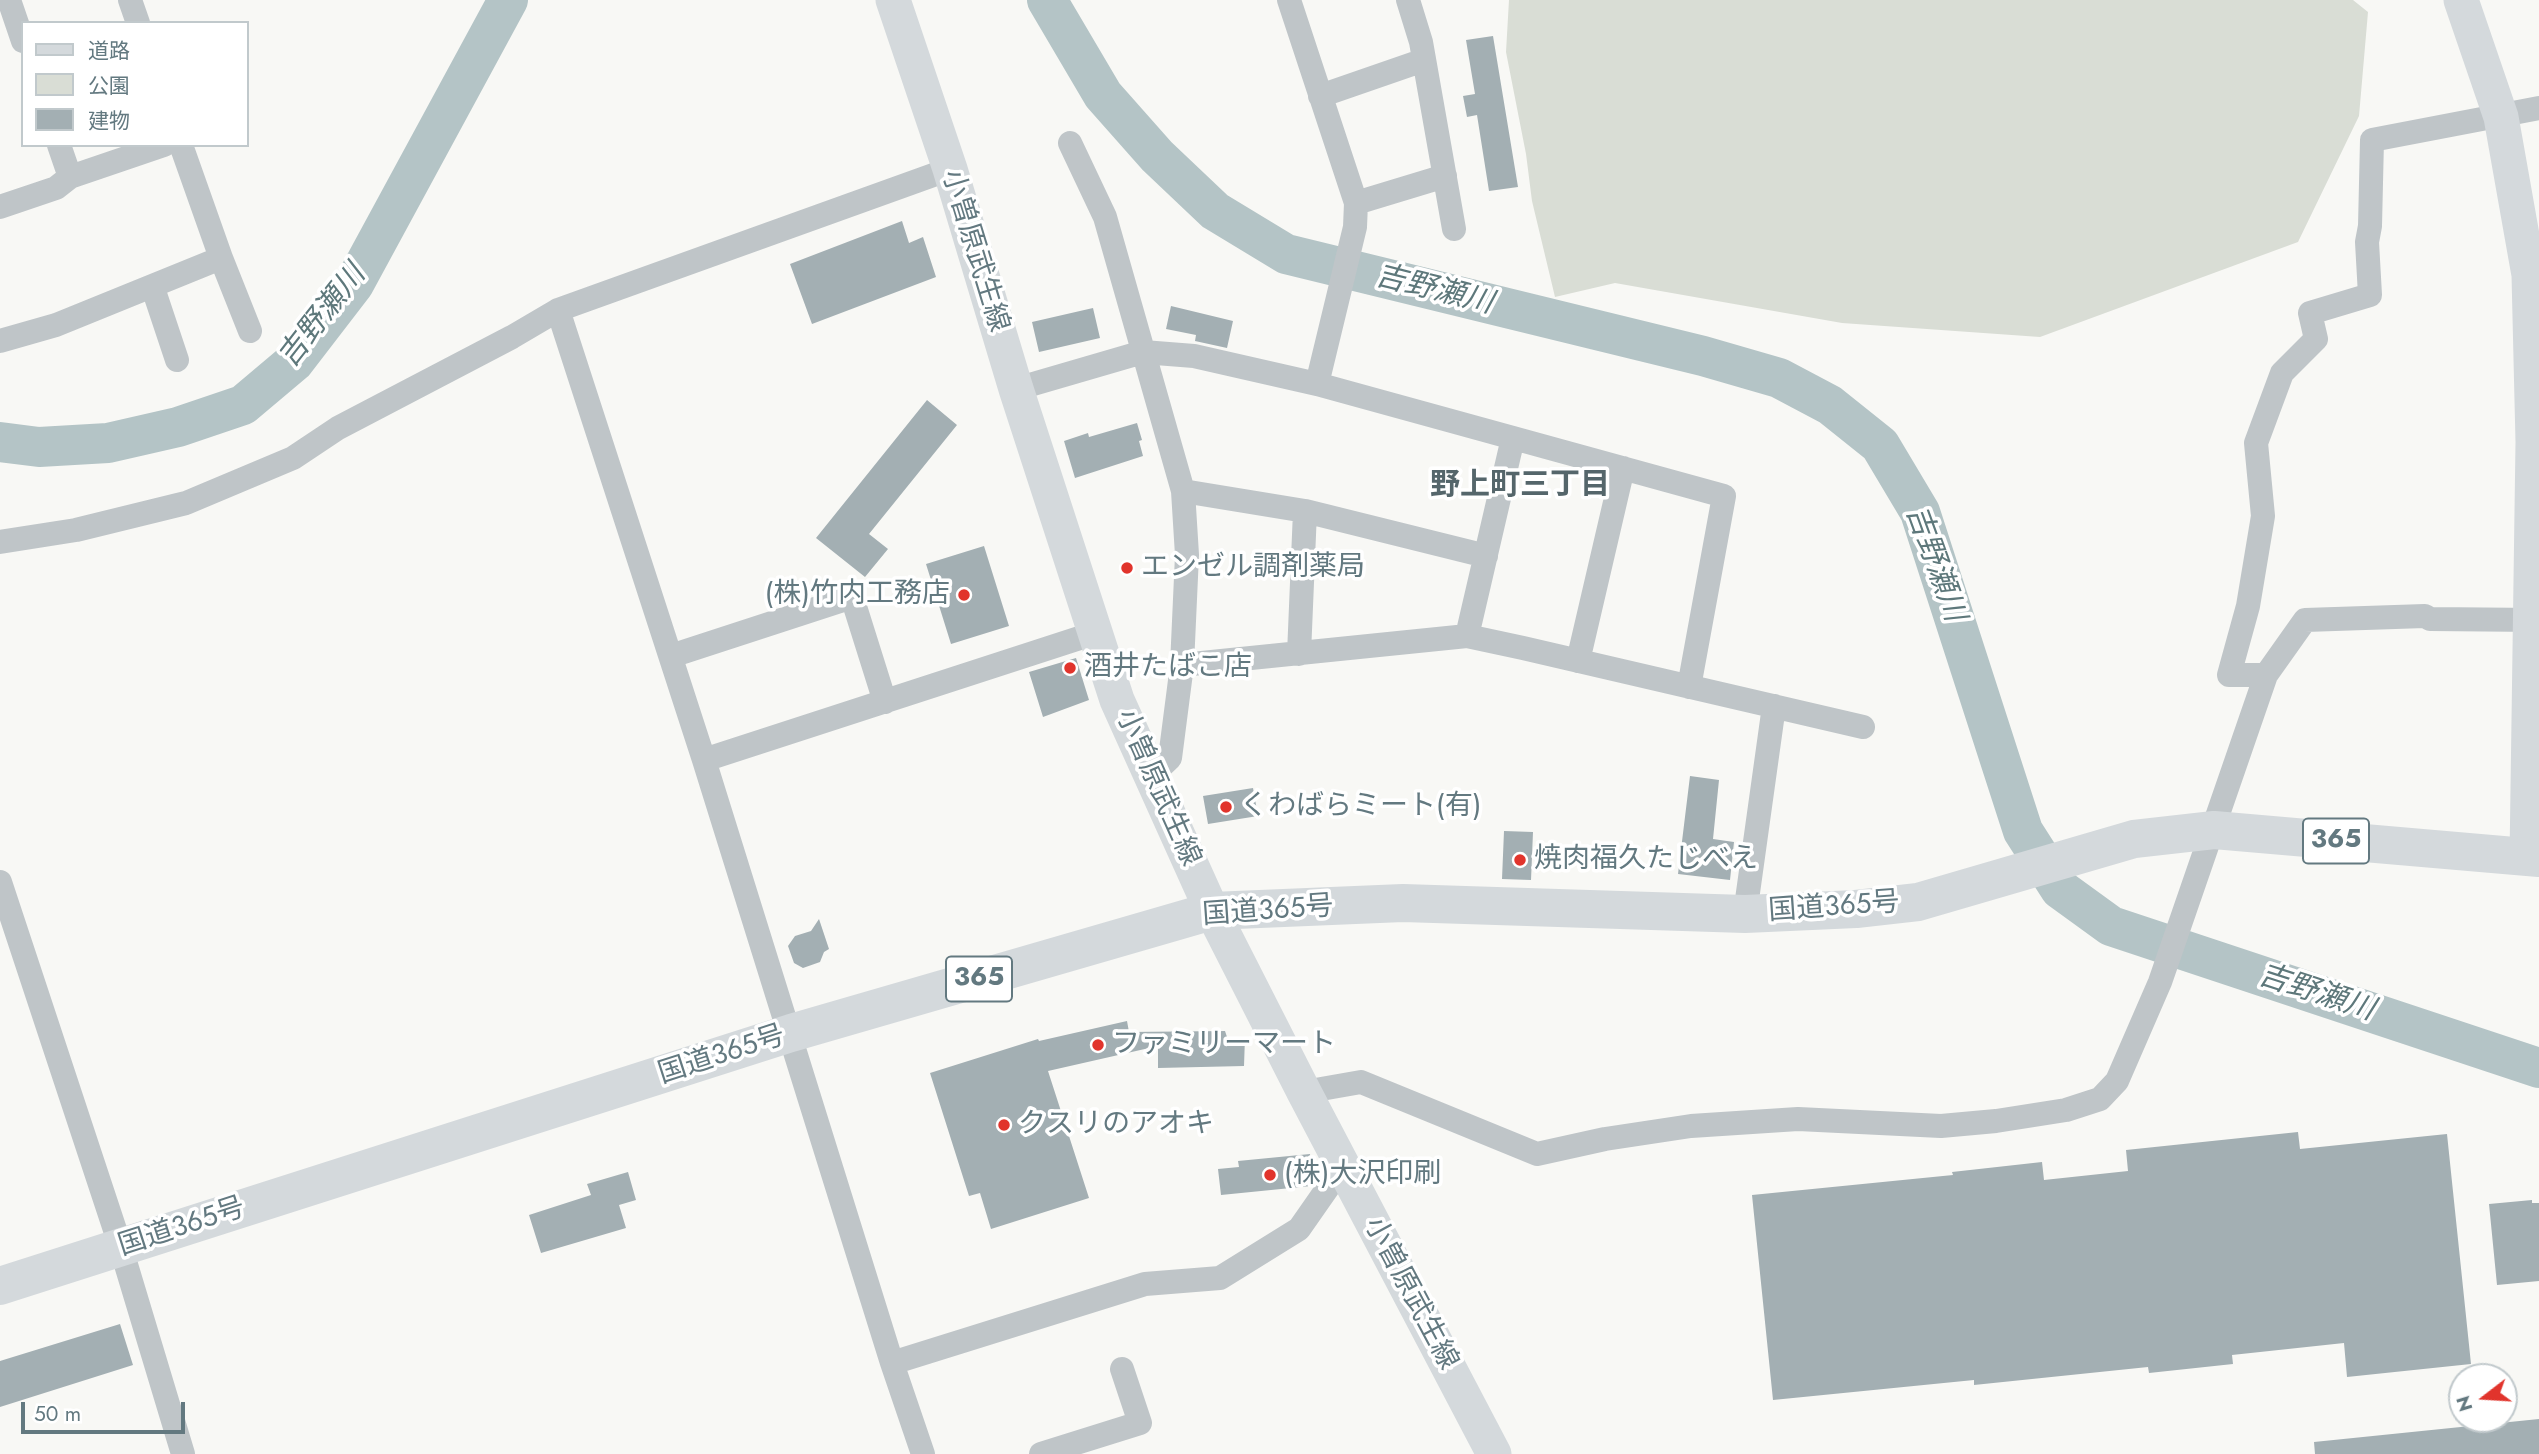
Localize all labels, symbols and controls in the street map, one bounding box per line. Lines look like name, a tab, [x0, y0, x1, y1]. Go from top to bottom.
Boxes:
legend	[21, 21, 248, 147]
text: 道路	[88, 36, 130, 66]
text: 公園	[88, 71, 130, 101]
text: 建物	[88, 106, 130, 136]
street label: 小曽原武生線	[933, 166, 1015, 336]
water label: 吉野瀬川	[272, 259, 374, 375]
water label: 吉野瀬川	[1371, 259, 1497, 323]
district label: 野上町三丁目	[1430, 469, 1610, 505]
water label: 吉野瀬川	[1897, 501, 1971, 627]
place label: エンゼル調剤薬局	[1141, 551, 1365, 585]
marker: エンゼル調剤薬局	[1119, 560, 1135, 576]
place label: (株)竹内工務店	[765, 578, 950, 612]
marker: (株)竹内工務店	[956, 587, 972, 603]
place label: 酒井たばこ店	[1084, 651, 1252, 685]
marker: 酒井たばこ店	[1062, 660, 1078, 676]
street label: 小曽原武生線	[1107, 704, 1207, 872]
place label: くわばらミート(有)	[1240, 790, 1481, 824]
marker: くわばらミート(有)	[1218, 799, 1234, 815]
road number: 365	[2303, 818, 2369, 863]
place label: 焼肉福久たじべえ	[1534, 843, 1758, 877]
marker: 焼肉福久たじべえ	[1512, 852, 1528, 868]
street label: 国道365号	[1767, 887, 1901, 929]
street label: 国道365号	[1201, 891, 1335, 933]
road number: 365	[946, 956, 1012, 1002]
water label: 吉野瀬川	[2253, 958, 2379, 1030]
street label: 国道365号	[654, 1020, 790, 1092]
place label: ファミリーマート	[1112, 1028, 1336, 1062]
marker: ファミリーマート	[1090, 1037, 1106, 1053]
place label: クスリのアオキ	[1018, 1108, 1214, 1142]
marker: クスリのアオキ	[996, 1117, 1012, 1133]
place label: (株)大沢印刷	[1284, 1158, 1441, 1192]
marker: (株)大沢印刷	[1262, 1167, 1278, 1183]
street label: 国道365号	[114, 1192, 250, 1264]
street label: 小曽原武生線	[1356, 1212, 1464, 1376]
north arrow	[2448, 1363, 2518, 1433]
scale bar	[24, 1388, 189, 1432]
text: N	[2449, 1393, 2479, 1415]
text: 50 m	[34, 1399, 81, 1429]

